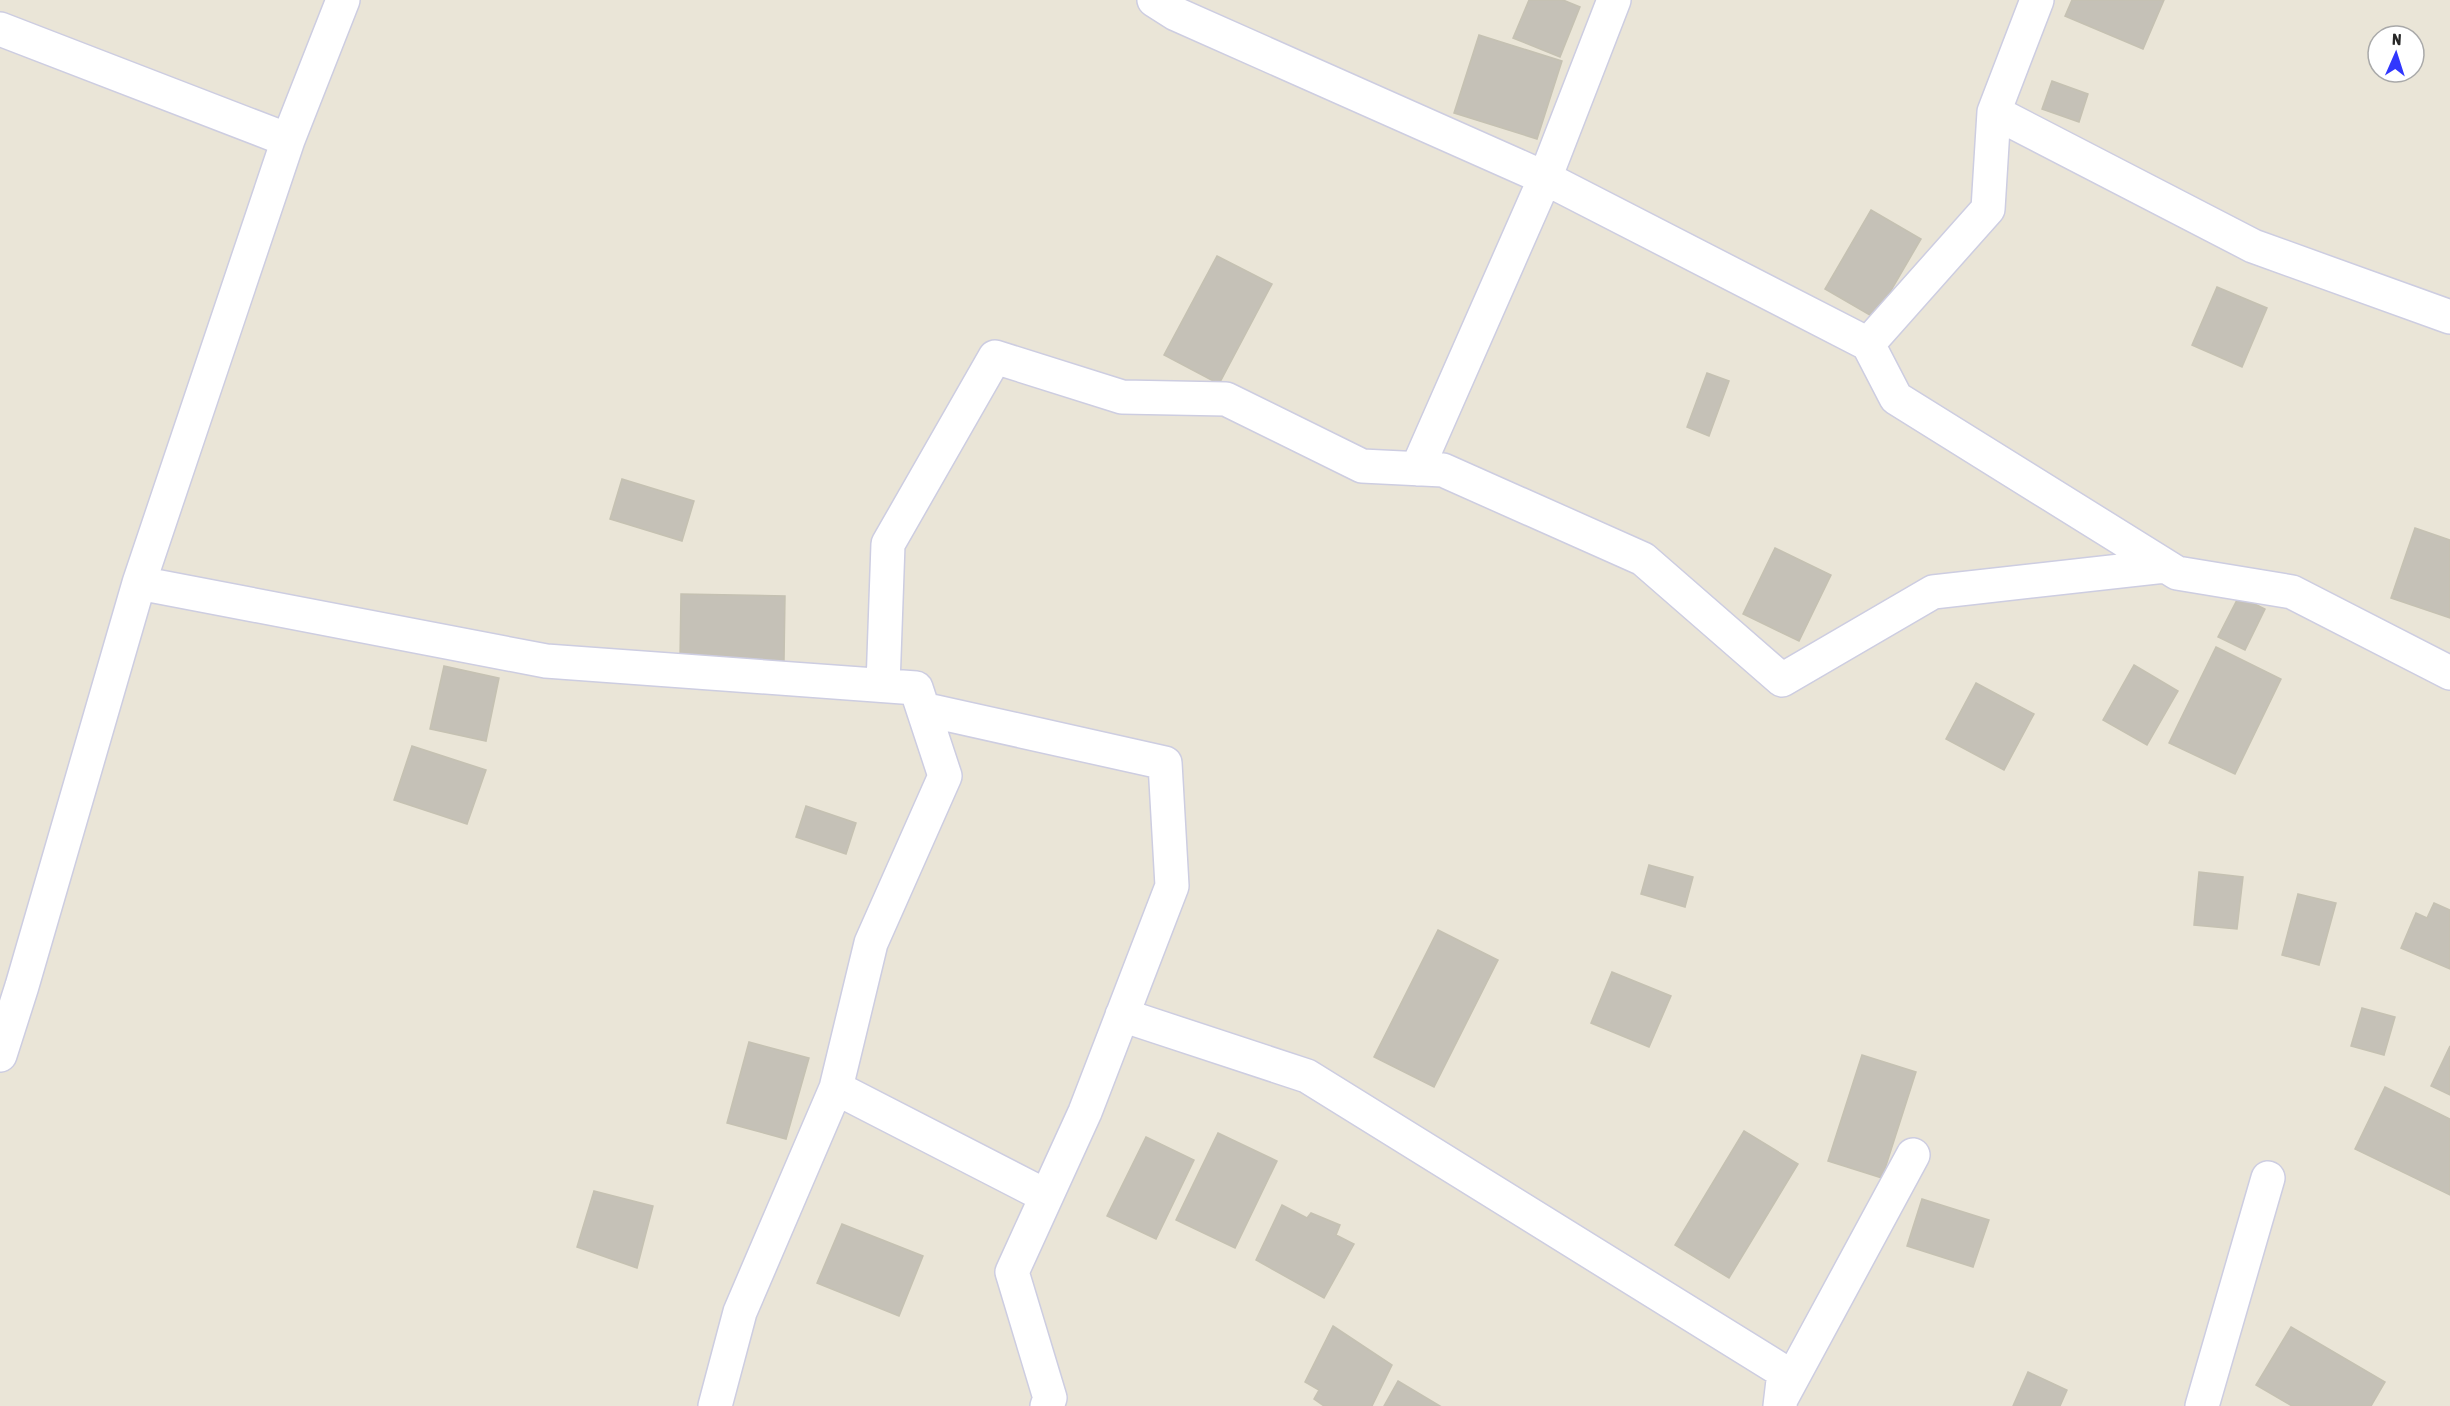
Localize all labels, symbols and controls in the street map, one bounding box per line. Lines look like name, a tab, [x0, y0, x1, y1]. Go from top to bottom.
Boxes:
north arrow	[2366, 24, 2426, 84]
text: N	[2392, 30, 2402, 48]

